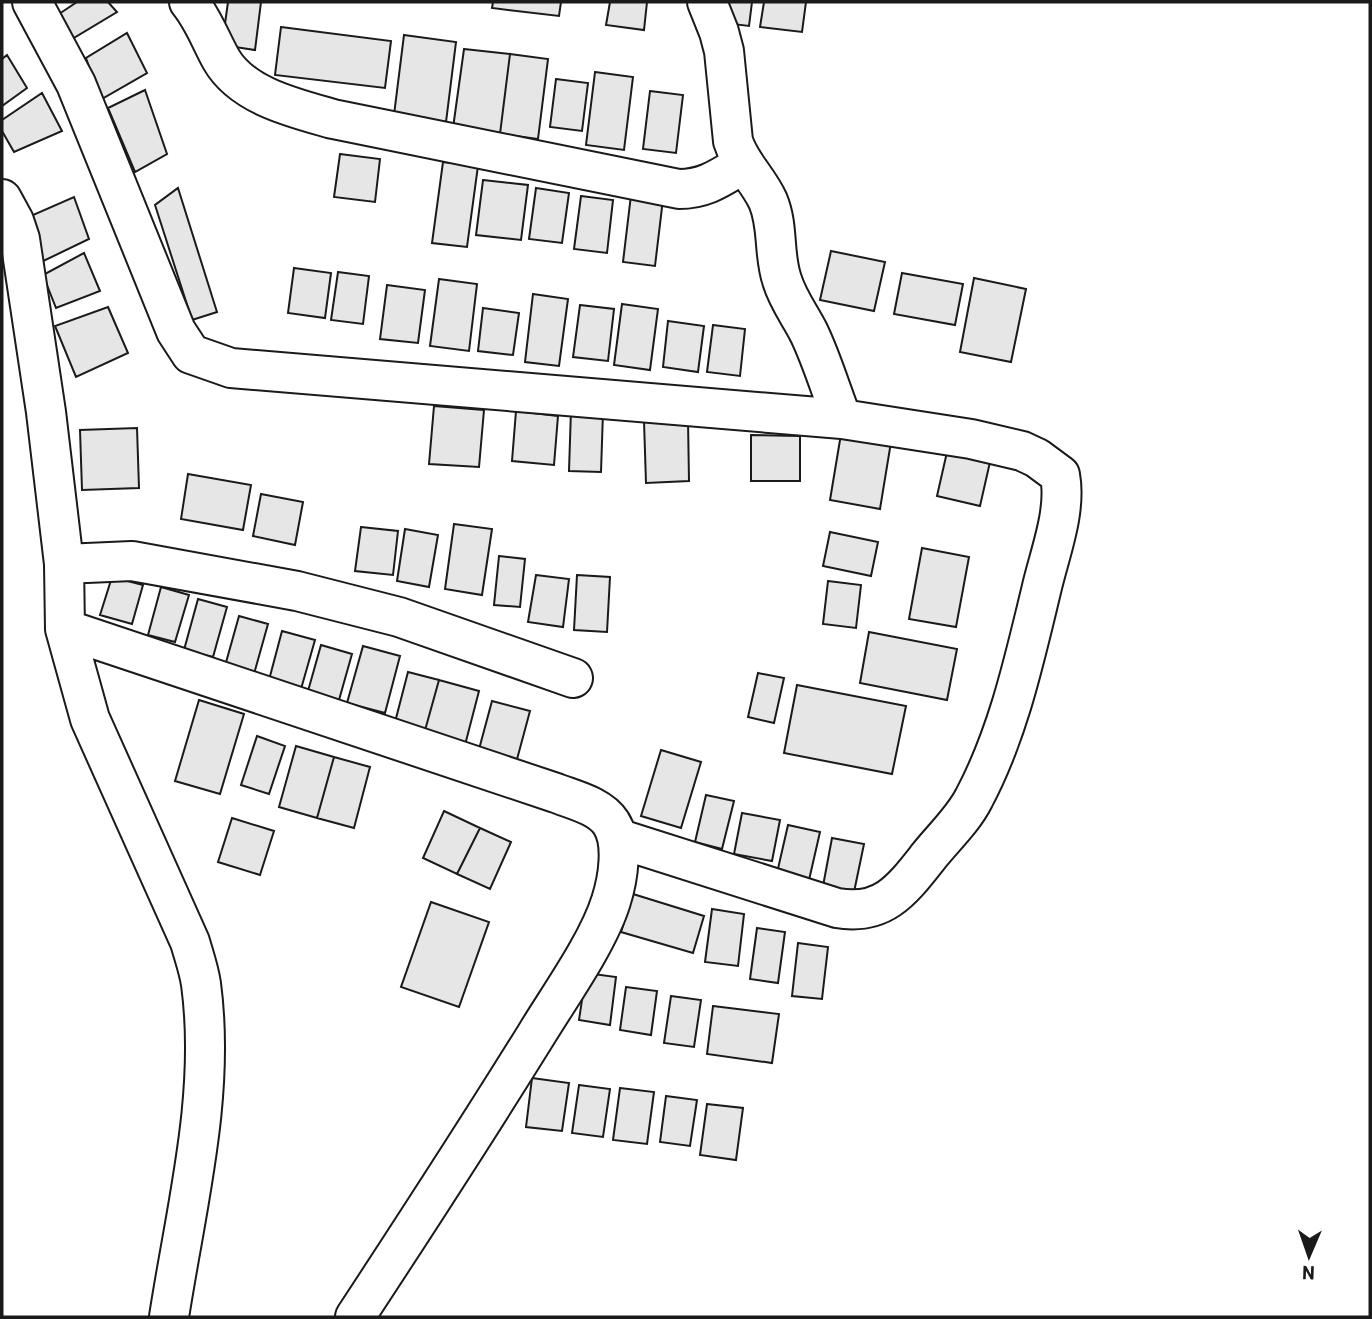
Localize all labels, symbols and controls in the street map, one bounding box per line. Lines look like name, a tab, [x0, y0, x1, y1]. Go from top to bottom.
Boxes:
north arrow	[1274, 1221, 1344, 1291]
text: N	[1302, 1262, 1315, 1285]

